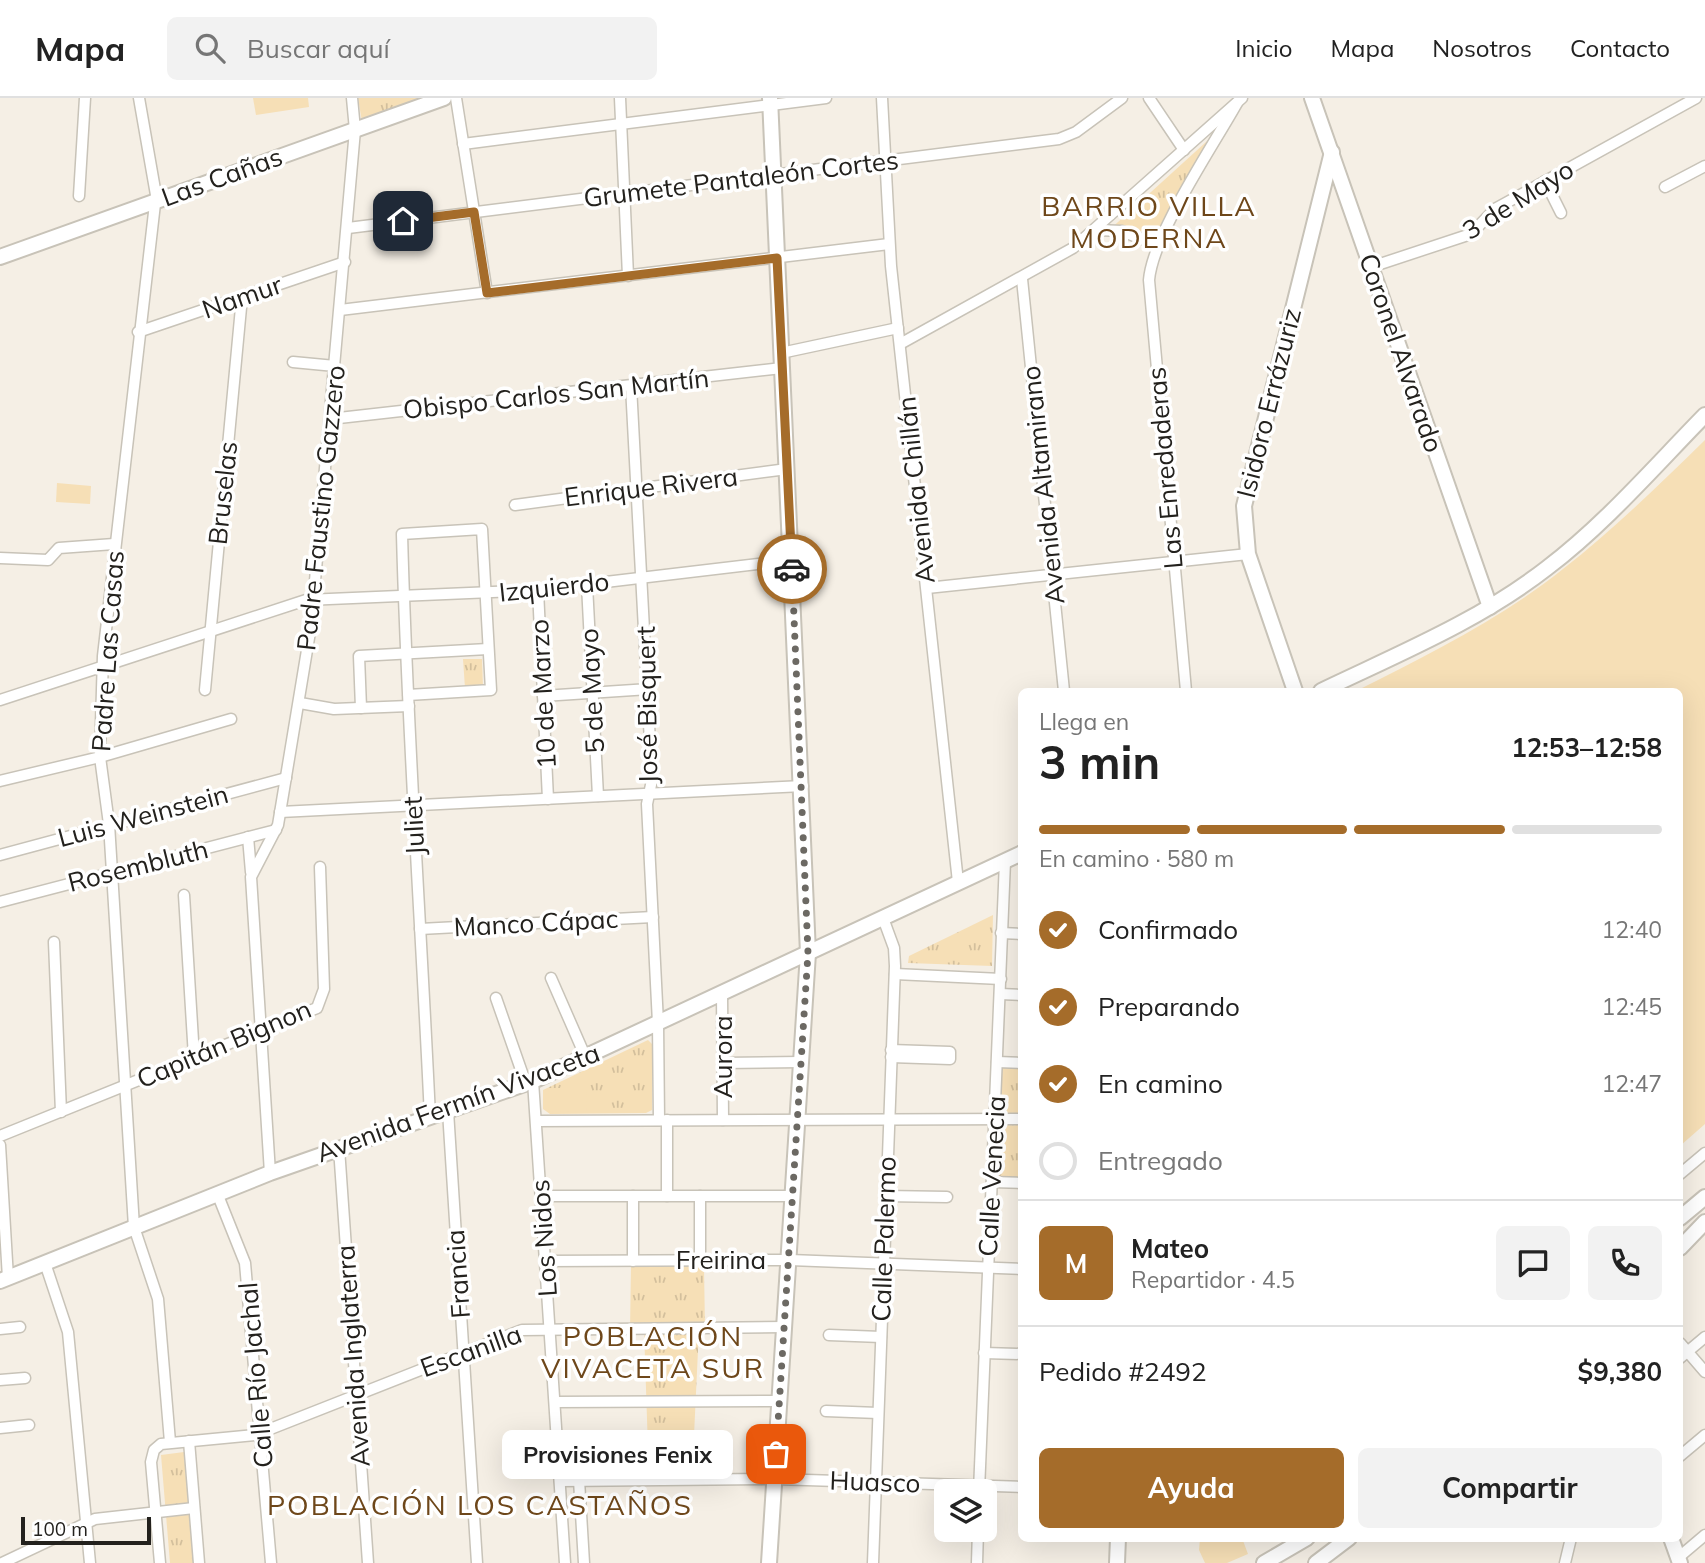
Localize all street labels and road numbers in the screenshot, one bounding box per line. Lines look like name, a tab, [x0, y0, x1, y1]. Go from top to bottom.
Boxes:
street label: Las Cañas	[157, 139, 287, 214]
street label: Grumete Pantaleón Cortes	[582, 143, 900, 214]
street label: 3 de Mayo	[1456, 152, 1580, 247]
street label: Coronel Alvarado	[1352, 249, 1451, 457]
street label: Namur	[198, 267, 287, 326]
street label: Isidoro Errázuriz	[1229, 304, 1308, 501]
street label: Obispo Carlos San Martín	[401, 361, 711, 426]
street label: Padre Faustino Gazzero	[289, 364, 352, 652]
street label: Avenida Altamirano	[1014, 364, 1071, 606]
street label: Las Enredaderas	[1139, 366, 1190, 570]
street label: Avenida Chillán	[889, 395, 942, 585]
street label: Bruselas	[201, 440, 244, 546]
street label: Enrique Rivera	[562, 459, 740, 514]
street label: Padre Las Casas	[84, 549, 131, 753]
street label: Izquierdo	[497, 564, 611, 609]
street label: 10 de Marzo	[522, 618, 563, 770]
street label: José Bisquert	[629, 626, 664, 784]
street label: 5 de Mayo	[572, 628, 611, 754]
street label: Luis Weinstein	[54, 777, 232, 854]
street label: Juliet	[395, 796, 432, 856]
street label: Rosembluth	[64, 832, 212, 899]
street label: Manco Cápac	[453, 902, 619, 943]
street label: Capitán Bignon	[132, 992, 316, 1095]
street label: Aurora	[706, 1015, 739, 1099]
street label: Avenida Fermín Vivaceta	[312, 1036, 604, 1169]
street label: Calle Venecia	[971, 1095, 1012, 1257]
street label: Calle Palermo	[864, 1156, 903, 1322]
street label: Los Nidos	[523, 1178, 564, 1298]
street label: Francia	[438, 1228, 477, 1320]
street label: Freirina	[676, 1243, 766, 1276]
street label: Avenida Inglaterra	[328, 1244, 377, 1468]
street label: Calle Río Jachal	[231, 1281, 280, 1469]
street label: Escanilla	[415, 1317, 526, 1384]
street label: Huasco	[829, 1463, 921, 1500]

